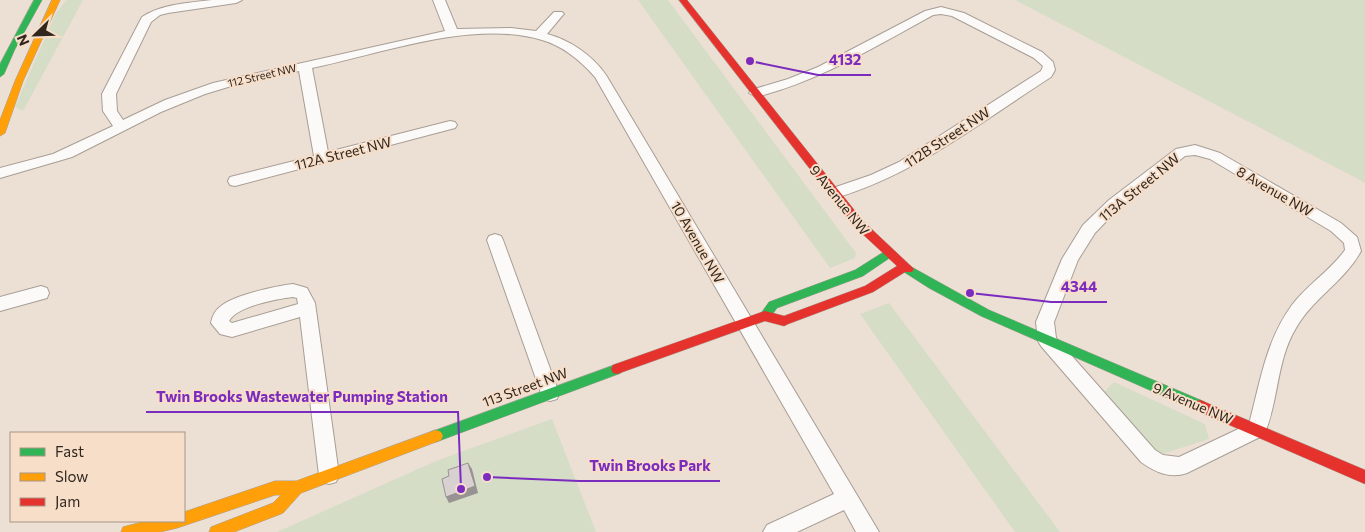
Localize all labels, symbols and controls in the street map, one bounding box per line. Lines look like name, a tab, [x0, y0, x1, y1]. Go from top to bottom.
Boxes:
north arrow	[10, 10, 60, 60]
text: N	[13, 32, 32, 48]
callout: 4132	[818, 45, 871, 75]
text: 4132	[829, 50, 861, 68]
street label: 112 Street NW	[226, 61, 298, 89]
street label: 112B Street NW	[901, 103, 993, 171]
street label: 112A Street NW	[293, 133, 393, 173]
street label: 113A Street NW	[1095, 149, 1183, 225]
street label: 9 Avenue NW	[807, 161, 873, 239]
street label: 8 Avenue NW	[1234, 162, 1316, 220]
street label: 10 Avenue NW	[668, 198, 728, 286]
callout: 4344	[1051, 272, 1107, 302]
text: 4344	[1061, 277, 1097, 295]
street label: 113 Street NW	[480, 364, 570, 410]
street label: 9 Avenue NW	[1150, 378, 1236, 428]
callout: Twin Brooks Wastewater Pumping Station	[146, 382, 458, 412]
text: Twin Brooks Wastewater Pumping Station	[156, 387, 448, 405]
legend	[10, 432, 185, 522]
text: Fast	[55, 442, 84, 460]
callout: Twin Brooks Park	[579, 451, 720, 481]
text: Twin Brooks Park	[589, 456, 711, 474]
text: Slow	[55, 467, 88, 485]
text: Jam	[55, 492, 80, 510]

